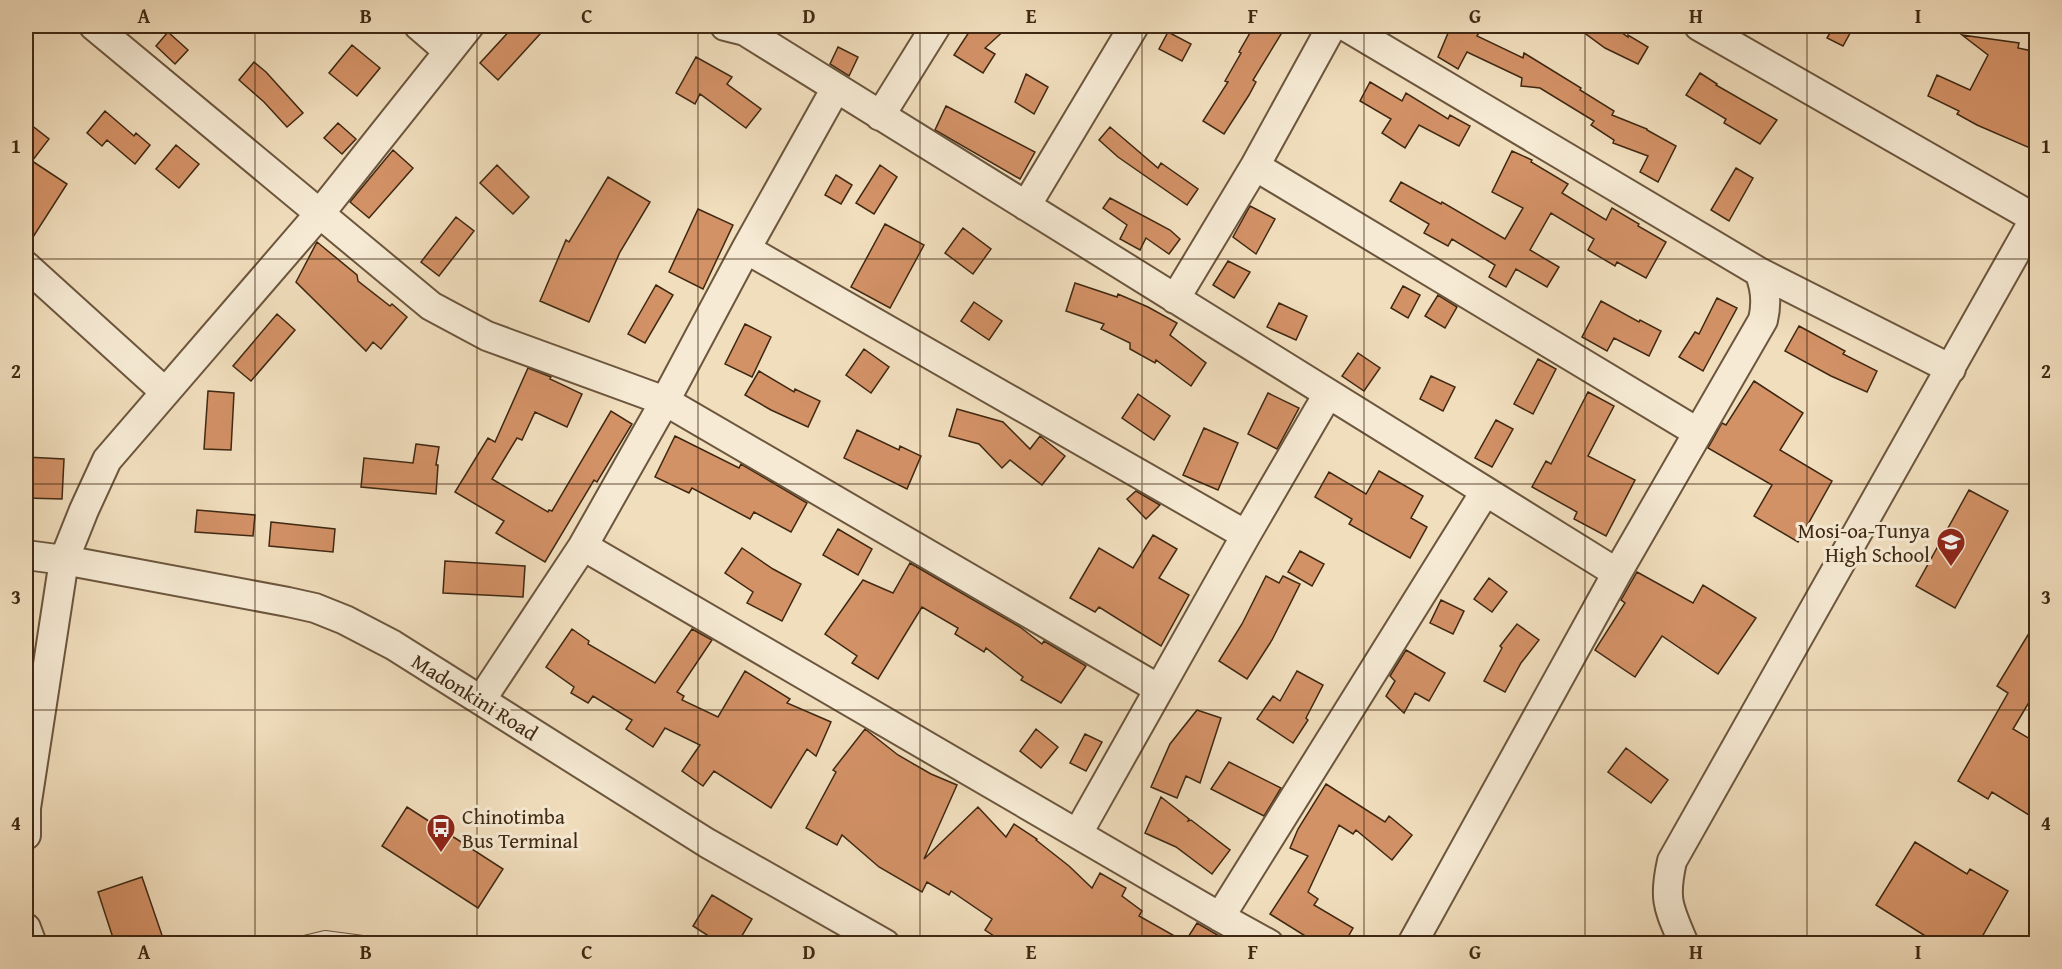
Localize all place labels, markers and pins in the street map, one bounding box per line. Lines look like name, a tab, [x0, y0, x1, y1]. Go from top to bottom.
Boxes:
place label: Mosi-oa-Tunya High School	[1798, 515, 1930, 570]
school or university icon: Mosi-oa-Tunya High School	[1935, 526, 1967, 568]
place label: Chinotimba Bus Terminal	[462, 801, 578, 856]
bus stop icon: Chinotimba Bus Terminal	[425, 812, 457, 854]

